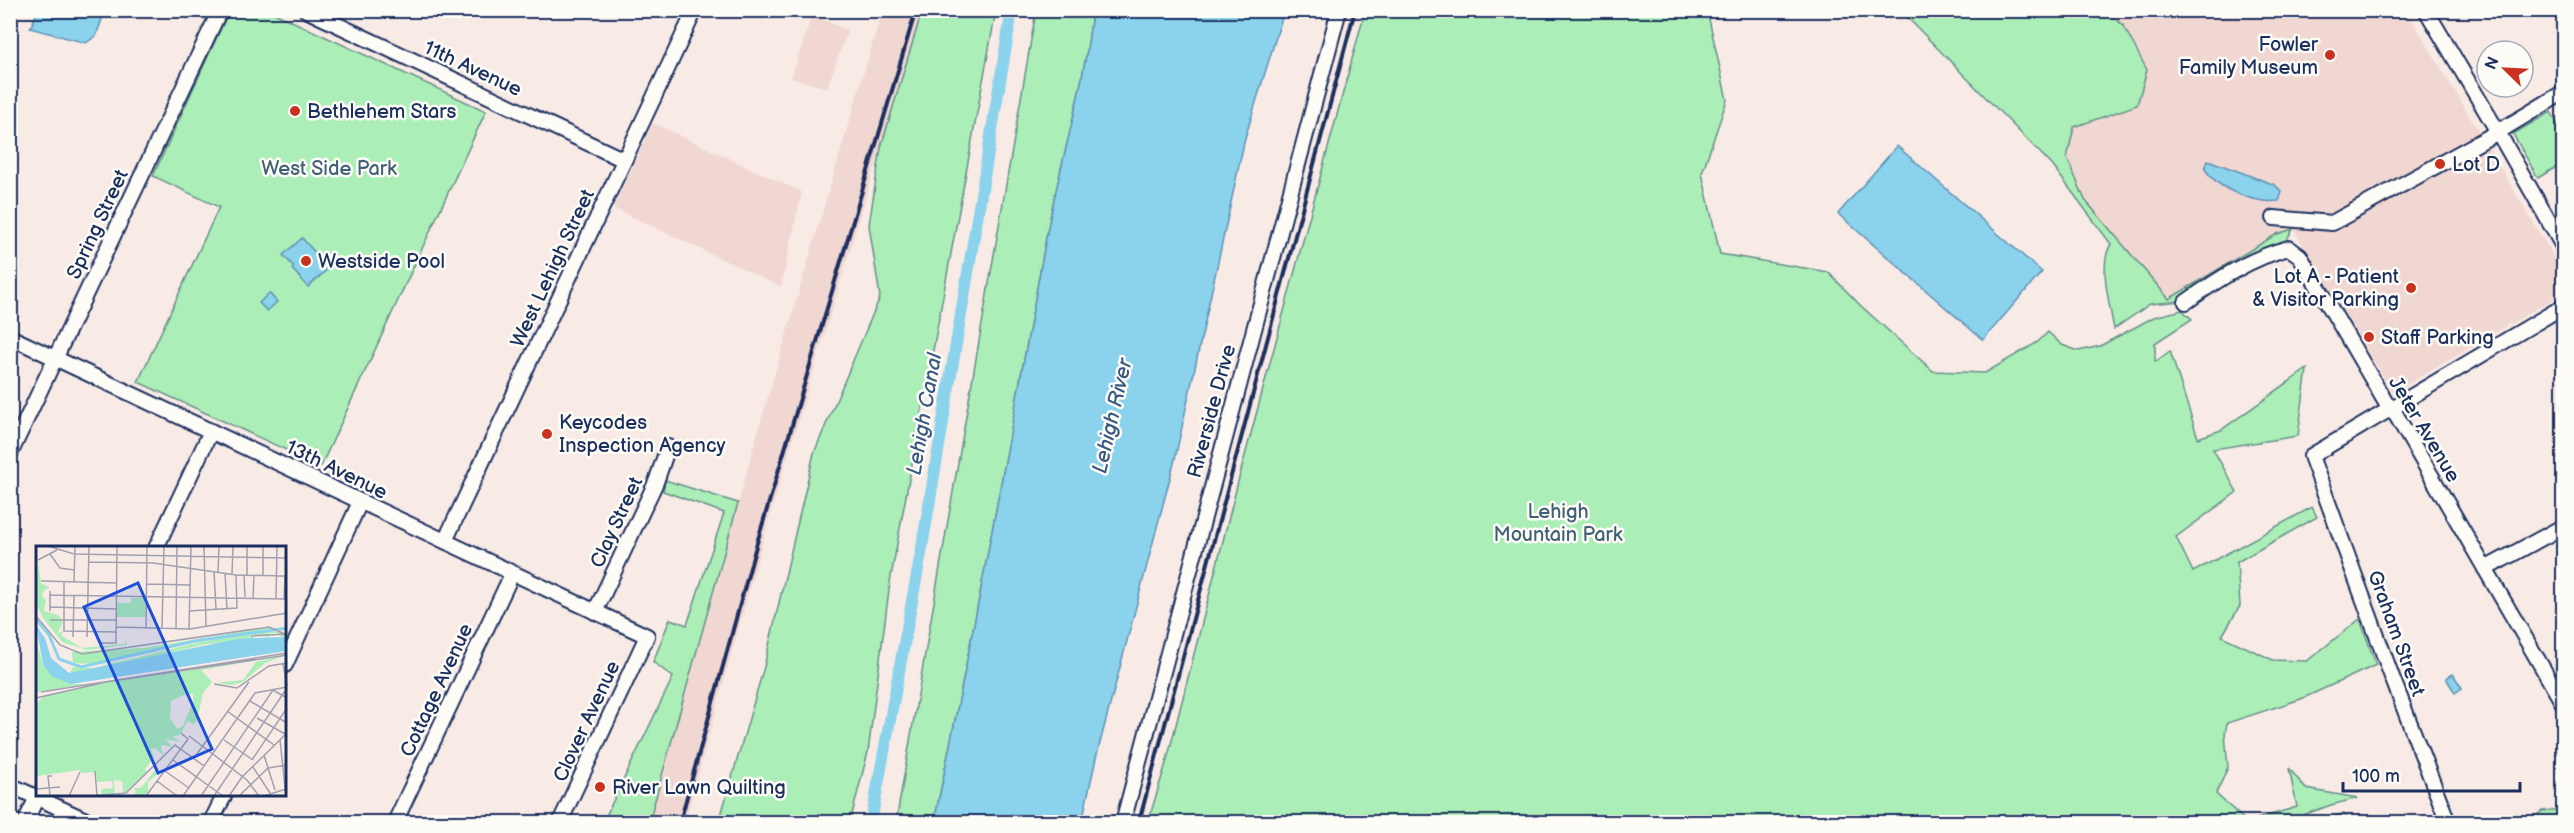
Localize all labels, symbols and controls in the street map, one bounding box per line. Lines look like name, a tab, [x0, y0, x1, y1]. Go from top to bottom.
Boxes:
place label: Fowler Family Museum	[2179, 33, 2319, 80]
street label: 11th Avenue	[420, 36, 525, 102]
north arrow	[2475, 39, 2535, 99]
marker: Fowler Family Museum	[2323, 48, 2337, 62]
text: N	[2482, 54, 2504, 73]
place label: Bethlehem Stars	[307, 100, 457, 124]
marker: Bethlehem Stars	[288, 104, 302, 118]
place label: Lot D	[2452, 153, 2500, 177]
park label: West Side Park	[261, 157, 397, 181]
marker: Lot D	[2433, 157, 2447, 171]
street label: Spring Street	[62, 166, 134, 283]
street label: West Lehigh Street	[506, 186, 600, 351]
place label: Westside Pool	[318, 250, 445, 274]
marker: Westside Pool	[299, 254, 313, 268]
place label: Lot A - Patient & Visitor Parking	[2252, 265, 2399, 312]
marker: Lot A - Patient & Visitor Parking	[2404, 281, 2418, 295]
place label: Staff Parking	[2381, 326, 2494, 350]
marker: Staff Parking	[2362, 330, 2376, 344]
street label: Riverside Drive	[1183, 342, 1241, 481]
water label: Lehigh Canal	[901, 350, 948, 477]
water label: Lehigh River	[1087, 355, 1138, 476]
street label: Jeter Avenue	[2383, 372, 2465, 487]
place label: Keycodes Inspection Agency	[559, 411, 725, 458]
marker: Keycodes Inspection Agency	[540, 427, 554, 441]
street label: 13th Avenue	[282, 435, 391, 505]
street label: Clay Street	[585, 473, 648, 572]
park label: Lehigh Mountain Park	[1493, 500, 1623, 547]
inset map	[36, 546, 286, 797]
street label: Graham Street	[2362, 567, 2430, 699]
street label: Cottage Avenue	[396, 620, 478, 761]
street label: Clover Avenue	[548, 657, 625, 786]
scale bar	[2343, 755, 2520, 793]
text: 100 m	[2352, 766, 2400, 787]
place label: River Lawn Quilting	[612, 776, 786, 800]
marker: River Lawn Quilting	[593, 780, 607, 794]

